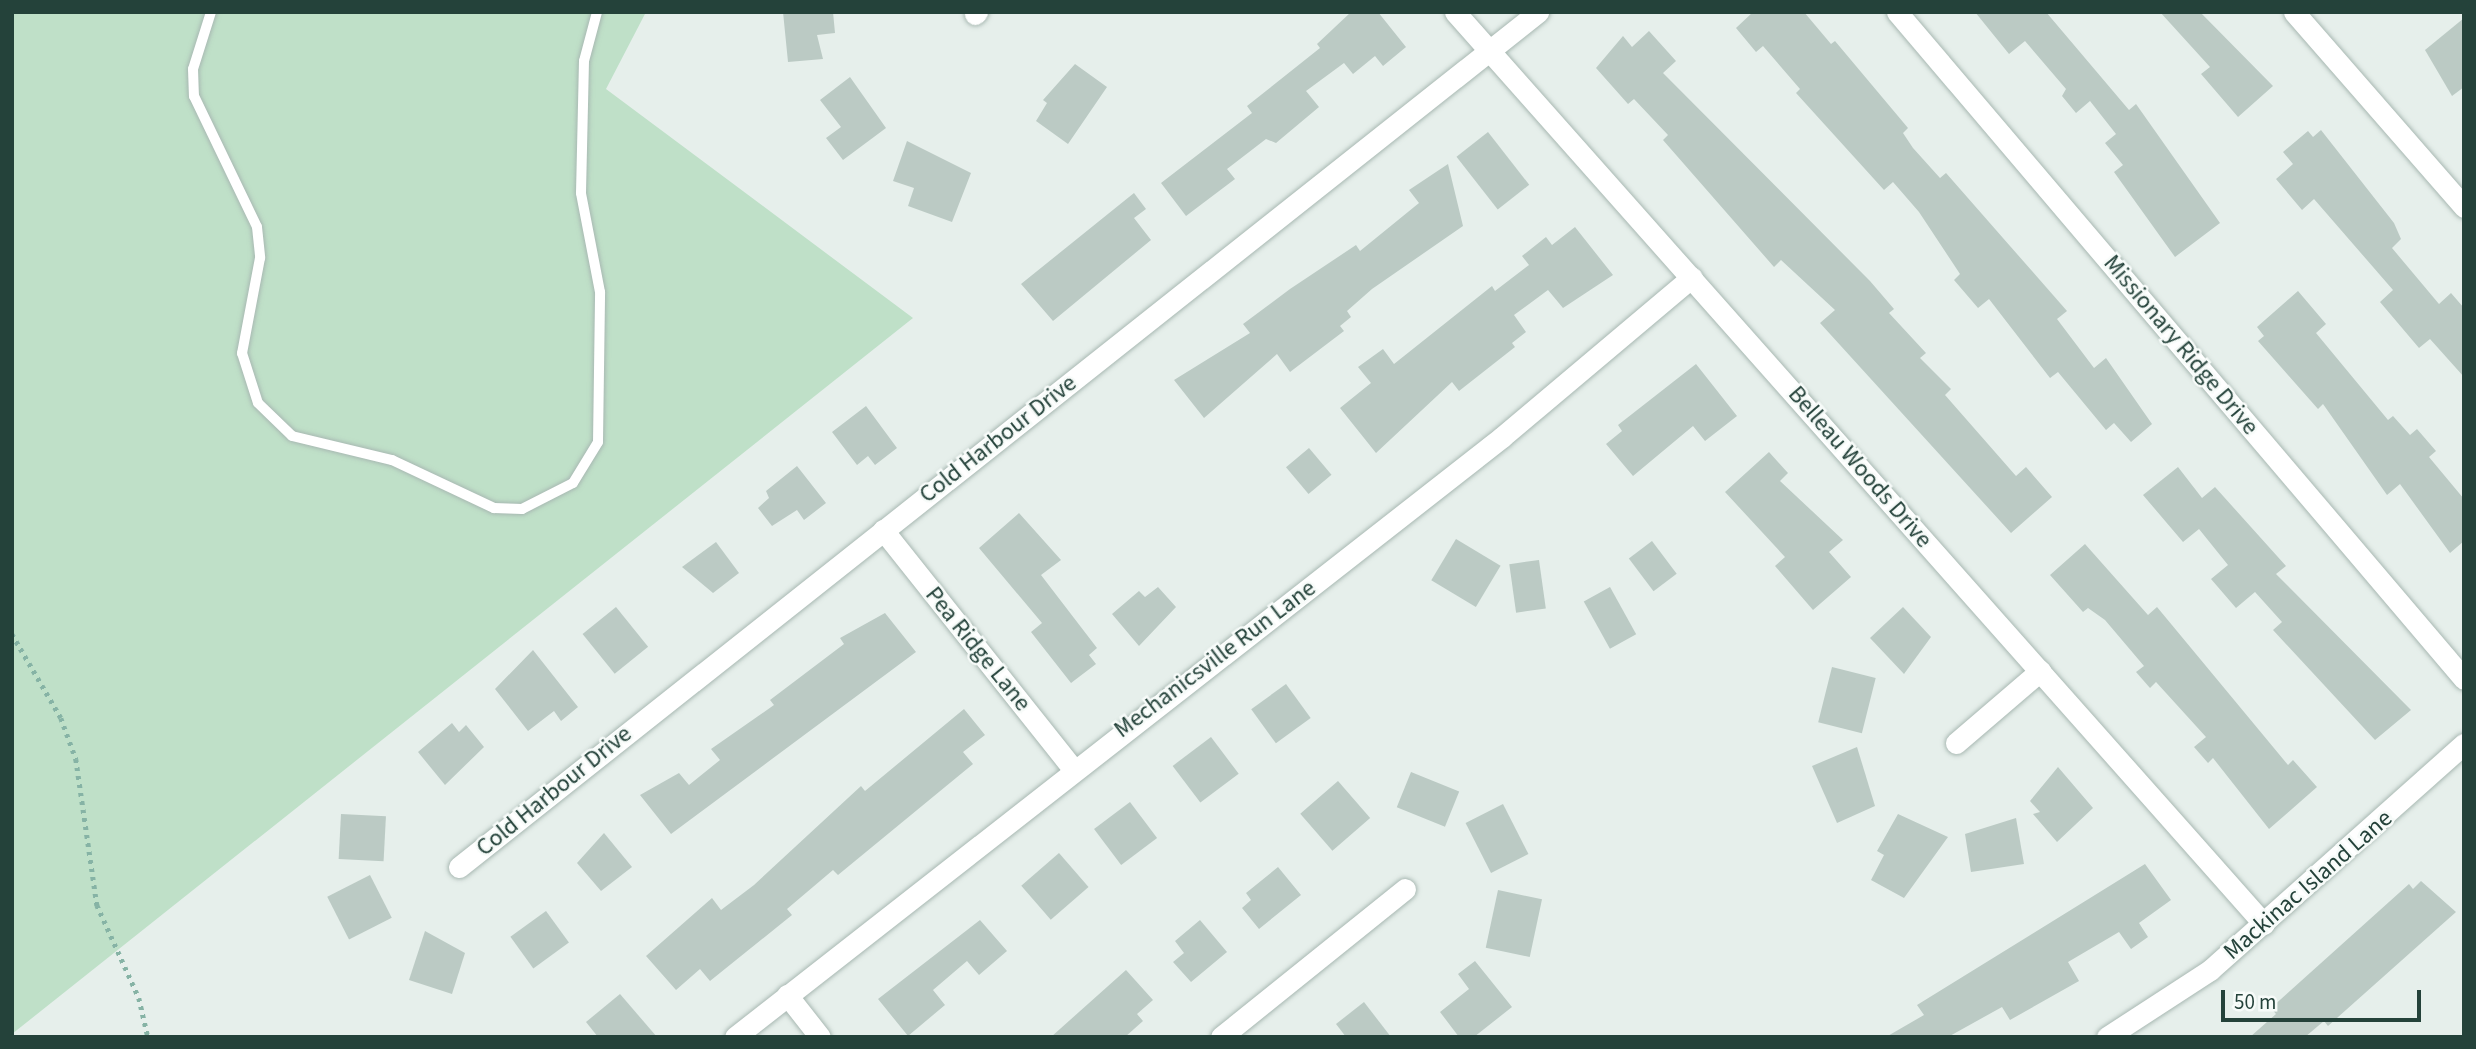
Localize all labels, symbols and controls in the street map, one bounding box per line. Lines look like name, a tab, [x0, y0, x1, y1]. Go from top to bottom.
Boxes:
street label: Missionary Ridge Drive	[2097, 249, 2265, 441]
street label: Cold Harbour Drive	[914, 369, 1082, 509]
street label: Belleau Woods Drive	[1782, 380, 1938, 554]
street label: Mechanicsville Run Lane	[1109, 574, 1321, 744]
street label: Pea Ridge Lane	[919, 581, 1037, 717]
street label: Cold Harbour Drive	[471, 720, 637, 862]
street label: Mackinac Island Lane	[2218, 804, 2398, 966]
scale bar	[2224, 976, 2424, 1020]
text: 50 m	[2234, 987, 2276, 1017]

